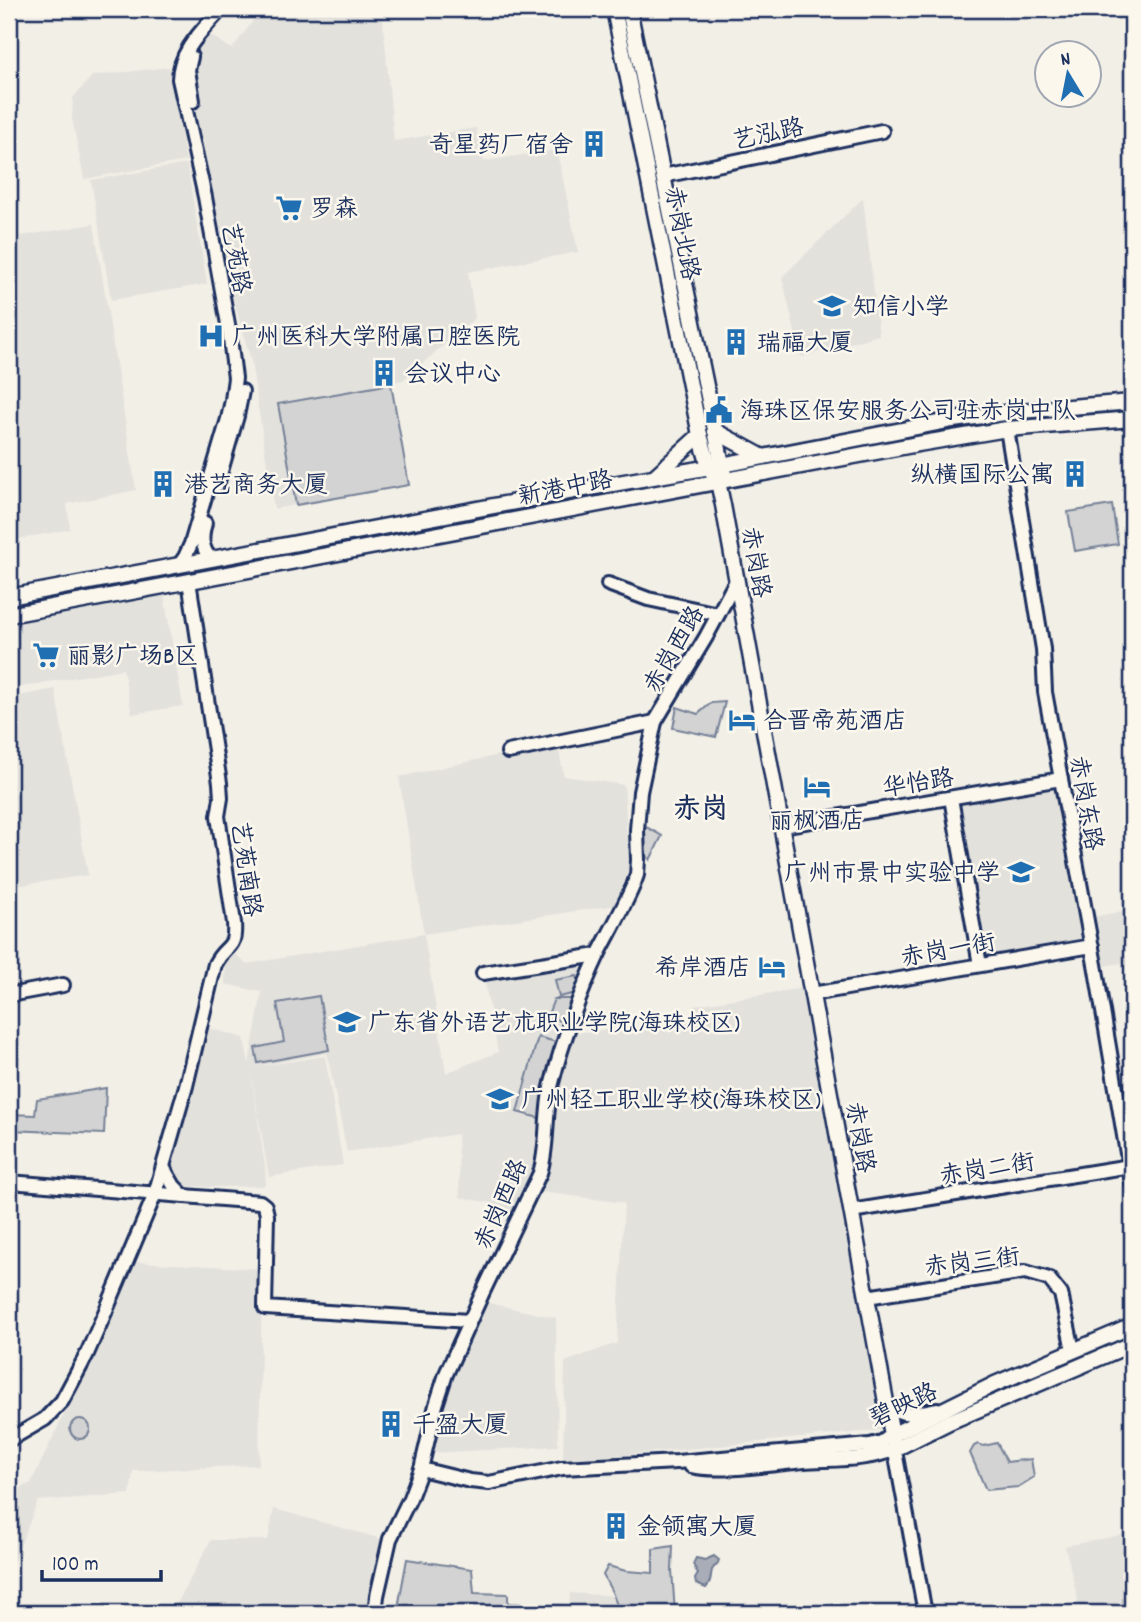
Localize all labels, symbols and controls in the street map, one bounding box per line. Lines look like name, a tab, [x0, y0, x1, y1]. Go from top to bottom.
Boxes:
north arrow	[1032, 38, 1102, 108]
text: N	[1059, 47, 1073, 75]
street label: 艺泓路	[730, 112, 807, 160]
building icon: 奇星药厂宿舍	[579, 129, 609, 159]
place label: 奇星药厂宿舍	[429, 130, 573, 164]
street label: 赤岗北路	[654, 183, 706, 284]
supermarket icon: 罗森	[274, 193, 304, 223]
place label: 罗森	[310, 194, 358, 228]
street label: 艺苑路	[211, 220, 257, 297]
school or university icon: 知信小学	[817, 291, 847, 321]
place label: 知信小学	[853, 292, 949, 326]
hospital icon: 广州医科大学附属口腔医院	[196, 321, 226, 351]
place label: 广州医科大学附属口腔医院	[232, 322, 520, 356]
building icon: 瑞福大厦	[721, 327, 751, 357]
place label: 瑞福大厦	[757, 328, 853, 362]
building icon: 会议中心	[369, 358, 399, 388]
place label: 会议中心	[405, 359, 501, 393]
public building icon: 海珠区保安服务公司驻赤岗中队	[704, 395, 734, 425]
place label: 海珠区保安服务公司驻赤岗中队	[740, 396, 1076, 430]
building icon: 纵横国际公寓	[1060, 459, 1090, 489]
place label: 纵横国际公寓	[910, 460, 1054, 494]
street label: 新港中路	[515, 464, 616, 516]
building icon: 港艺商务大厦	[148, 469, 178, 499]
place label: 港艺商务大厦	[184, 470, 328, 504]
street label: 赤岗路	[731, 524, 777, 601]
street label: 赤岗西路	[637, 600, 714, 701]
supermarket icon: 丽影广场B区	[31, 640, 61, 670]
place label: 丽影广场B区	[67, 641, 198, 675]
hotel icon: 合晋帝苑酒店	[727, 705, 757, 735]
place label: 合晋帝苑酒店	[763, 706, 907, 740]
street label: 赤岗东路	[1059, 753, 1109, 854]
street label: 华怡路	[880, 763, 957, 807]
hotel icon: 丽枫酒店	[802, 772, 832, 802]
district label: 赤岗	[673, 792, 729, 832]
place label: 丽枫酒店	[769, 806, 865, 840]
street label: 艺苑南路	[221, 820, 268, 919]
school or university icon: 广州市景中实验中学	[1006, 857, 1036, 887]
place label: 广州市景中实验中学	[784, 858, 1000, 892]
street label: 赤岗一街	[898, 927, 999, 977]
hotel icon: 希岸酒店	[757, 952, 787, 982]
place label: 希岸酒店	[655, 953, 751, 987]
school or university icon: 广东省外语艺术职业学院(海珠校区)	[332, 1007, 362, 1037]
place label: 广东省外语艺术职业学院(海珠校区)	[368, 1008, 740, 1042]
school or university icon: 广州轻工职业学校(海珠校区)	[485, 1084, 515, 1114]
place label: 广州轻工职业学校(海珠校区)	[521, 1085, 821, 1119]
street label: 赤岗路	[835, 1099, 881, 1176]
street label: 赤岗二街	[937, 1147, 1038, 1195]
street label: 赤岗西路	[468, 1154, 538, 1256]
street label: 赤岗三街	[923, 1241, 1022, 1287]
street label: 碧映路	[864, 1376, 944, 1437]
building icon: 千盈大厦	[376, 1409, 406, 1439]
place label: 千盈大厦	[412, 1410, 508, 1444]
building icon: 金领寓大厦	[601, 1511, 631, 1541]
place label: 金领寓大厦	[637, 1512, 757, 1546]
scale bar	[42, 1538, 161, 1582]
text: 100 m	[52, 1551, 99, 1581]

